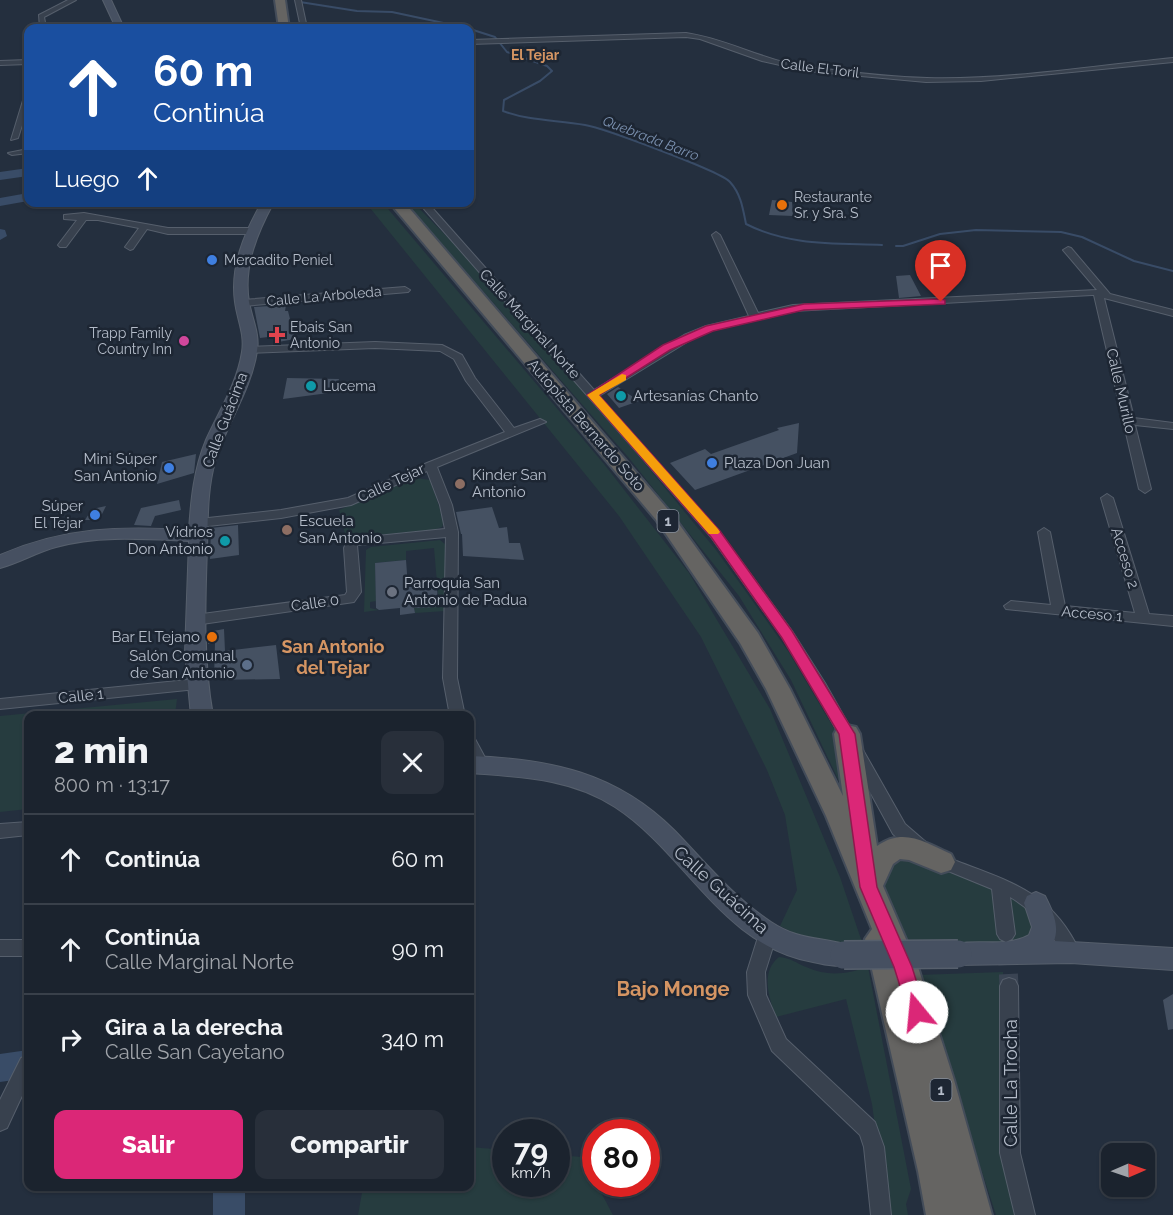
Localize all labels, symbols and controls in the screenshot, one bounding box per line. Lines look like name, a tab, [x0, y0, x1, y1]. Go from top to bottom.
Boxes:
text: 60 m	[153, 47, 253, 96]
district label: El Tejar	[511, 47, 560, 63]
icon: ahead	[54, 48, 132, 126]
street label: Calle El Toril	[780, 55, 860, 81]
text: Continúa	[153, 97, 265, 128]
water label: Quebrada Barro	[601, 112, 701, 164]
icon: ahead	[131, 162, 164, 195]
text: Luego	[54, 166, 119, 192]
place label: Restaurante Sr. y Sra. S	[794, 189, 872, 221]
marker: Restaurante Sr. y Sra. S	[775, 198, 789, 212]
pin	[915, 240, 966, 302]
icon: arrive	[924, 249, 957, 282]
place label: Mercadito Peniel	[224, 252, 333, 268]
marker: Mercadito Peniel	[205, 253, 219, 267]
street label: Calle Marginal Norte	[476, 265, 584, 383]
street label: Calle La Arboleda	[266, 283, 382, 309]
place label: Ebais San Antonio	[290, 319, 352, 351]
place label: Trapp Family Country Inn	[89, 325, 172, 357]
marker: Ebais San Antonio	[268, 326, 286, 344]
marker: Trapp Family Country Inn	[177, 334, 191, 348]
street label: Calle Murillo	[1102, 347, 1140, 435]
street label: Autopista Bernardo Soto	[524, 355, 648, 495]
street label: Calle Guácima	[199, 370, 251, 470]
place label: Lucema	[323, 378, 376, 394]
marker: Lucema	[304, 379, 318, 393]
place label: Artesanías Chanto	[633, 387, 759, 405]
marker: Artesanías Chanto	[614, 389, 628, 403]
place label: Mini Súper San Antonio	[74, 450, 158, 485]
place label: Plaza Don Juan	[724, 454, 830, 472]
marker: Plaza Don Juan	[705, 456, 719, 470]
street label: Calle Tejar	[355, 459, 428, 506]
marker: Mini Súper San Antonio	[162, 461, 176, 475]
place label: Kinder San Antonio	[472, 466, 547, 501]
marker: Kinder San Antonio	[453, 477, 467, 491]
place label: Súper El Tejar	[34, 497, 84, 532]
marker: Súper El Tejar	[88, 508, 102, 522]
road number: 1	[658, 510, 678, 532]
place label: Escuela San Antonio	[299, 512, 382, 547]
place label: Vidrios Don Antonio	[128, 523, 213, 558]
marker: Escuela San Antonio	[280, 523, 294, 537]
street label: Acceso 2	[1107, 525, 1143, 591]
marker: Vidrios Don Antonio	[218, 534, 232, 548]
place label: Parroquia San Antonio de Padua	[404, 574, 527, 609]
marker: Parroquia San Antonio de Padua	[385, 585, 399, 599]
street label: Calle 0	[290, 591, 340, 615]
street label: Acceso 1	[1061, 602, 1124, 626]
place label: Bar El Tejano	[111, 628, 200, 646]
marker: Bar El Tejano	[205, 630, 219, 644]
district label: San Antonio del Tejar	[282, 636, 385, 678]
place label: Salón Comunal de San Antonio	[129, 647, 236, 682]
marker: Salón Comunal de San Antonio	[240, 658, 254, 672]
street label: Calle 1	[57, 685, 105, 707]
text: 2 min	[54, 729, 149, 771]
button: close	[381, 731, 444, 794]
text: 800 m · 13:17	[54, 773, 170, 797]
street label: Calle Guácima	[669, 841, 773, 938]
icon: ahead	[54, 843, 87, 876]
text: Continúa	[105, 846, 200, 872]
text: 60 m	[391, 846, 444, 872]
text: Continúa	[105, 924, 200, 950]
icon: ahead	[54, 933, 87, 966]
text: 90 m	[392, 936, 444, 962]
text: Calle Marginal Norte	[105, 950, 294, 974]
district label: Bajo Monge	[616, 977, 730, 1001]
position arrow	[885, 980, 949, 1044]
text: Gira a la derecha	[105, 1014, 283, 1040]
street label: Calle La Trocha	[1000, 1019, 1021, 1147]
icon: right	[54, 1023, 87, 1056]
text: 340 m	[381, 1026, 444, 1052]
text: Calle San Cayetano	[105, 1040, 285, 1064]
road number: 1	[930, 1079, 952, 1101]
button: Salir	[54, 1110, 243, 1179]
button: Compartir	[255, 1110, 444, 1179]
speed limit sign: 80	[582, 1119, 660, 1197]
text: 79	[514, 1133, 548, 1168]
north arrow	[1101, 1143, 1155, 1197]
map controls	[1101, 1143, 1155, 1197]
text: km/h	[511, 1164, 551, 1182]

